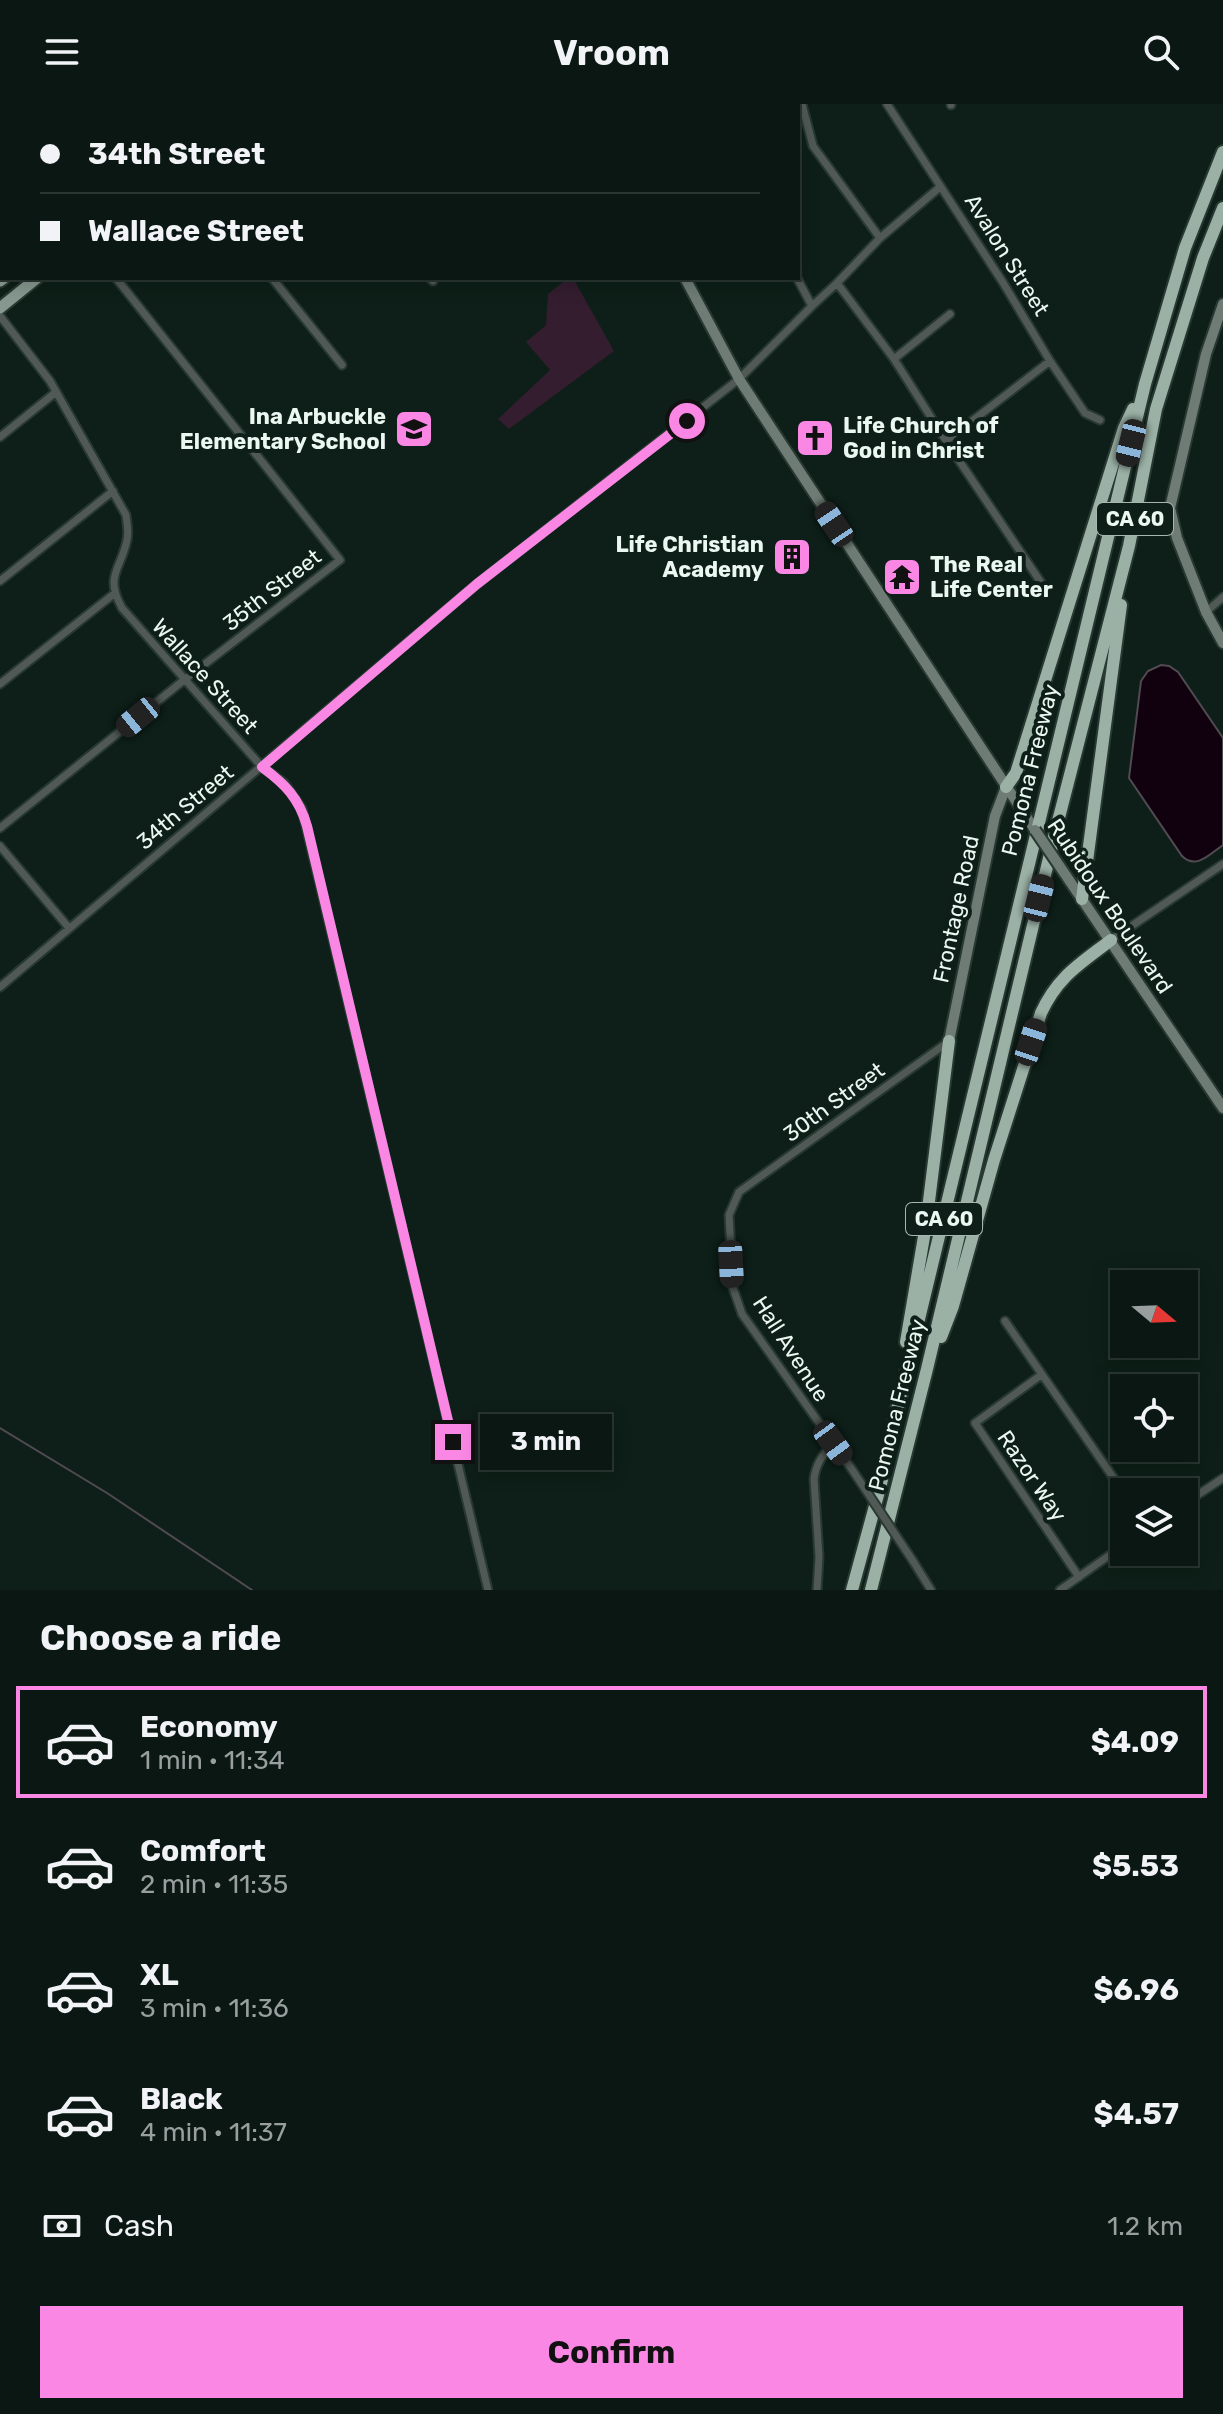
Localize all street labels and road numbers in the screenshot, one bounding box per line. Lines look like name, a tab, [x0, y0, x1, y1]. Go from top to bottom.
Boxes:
street label: Avalon Street	[959, 189, 1055, 321]
road number: CA 60	[1097, 503, 1173, 535]
street label: 35th Street	[217, 543, 327, 637]
street label: Wallace Street	[146, 613, 264, 739]
street label: Pomona Freeway	[996, 681, 1064, 859]
street label: 34th Street	[131, 759, 239, 855]
street label: Rubidoux Boulevard	[1041, 813, 1179, 999]
street label: Frontage Road	[927, 833, 985, 985]
street label: 30th Street	[778, 1056, 890, 1148]
road number: CA 60	[906, 1203, 982, 1235]
street label: Hall Avenue	[747, 1291, 835, 1407]
street label: Pomona Freeway	[863, 1316, 931, 1494]
street label: Razor Way	[992, 1425, 1072, 1527]

